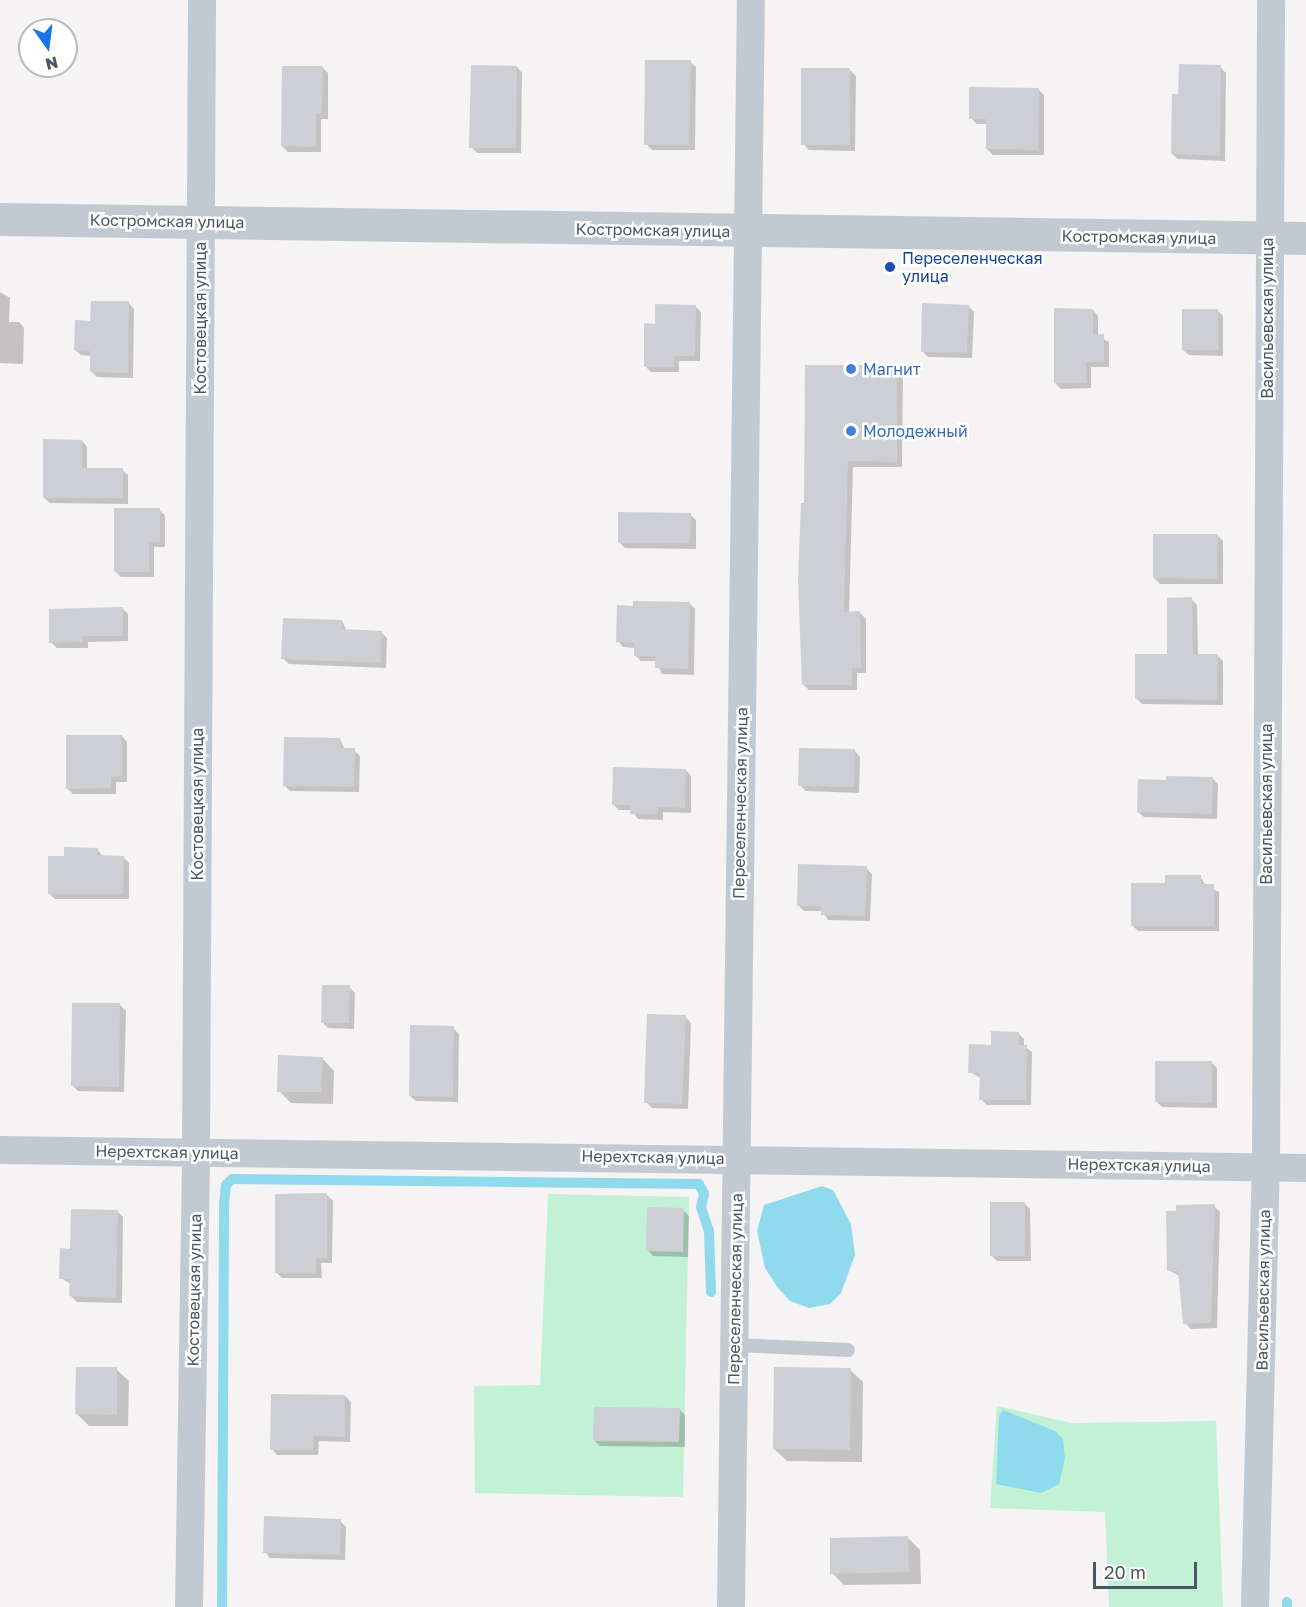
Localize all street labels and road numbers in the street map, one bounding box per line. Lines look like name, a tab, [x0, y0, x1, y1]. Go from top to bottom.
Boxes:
street label: Костромская улица	[89, 210, 245, 232]
street label: Костромская улица	[575, 219, 731, 241]
street label: Костромская улица	[1061, 226, 1217, 248]
street label: Васильевская улица	[1257, 237, 1277, 399]
street label: Костовецкая улица	[190, 242, 210, 394]
street label: Переселенческая улица	[729, 707, 751, 899]
street label: Васильевская улица	[1256, 723, 1276, 885]
street label: Костовецкая улица	[187, 728, 207, 880]
street label: Нерехтская улица	[95, 1141, 239, 1163]
street label: Нерехтская улица	[581, 1146, 725, 1168]
street label: Нерехтская улица	[1067, 1154, 1211, 1176]
street label: Переселенческая улица	[724, 1193, 746, 1385]
street label: Васильевская улица	[1252, 1209, 1274, 1371]
street label: Костовецкая улица	[183, 1213, 205, 1367]

